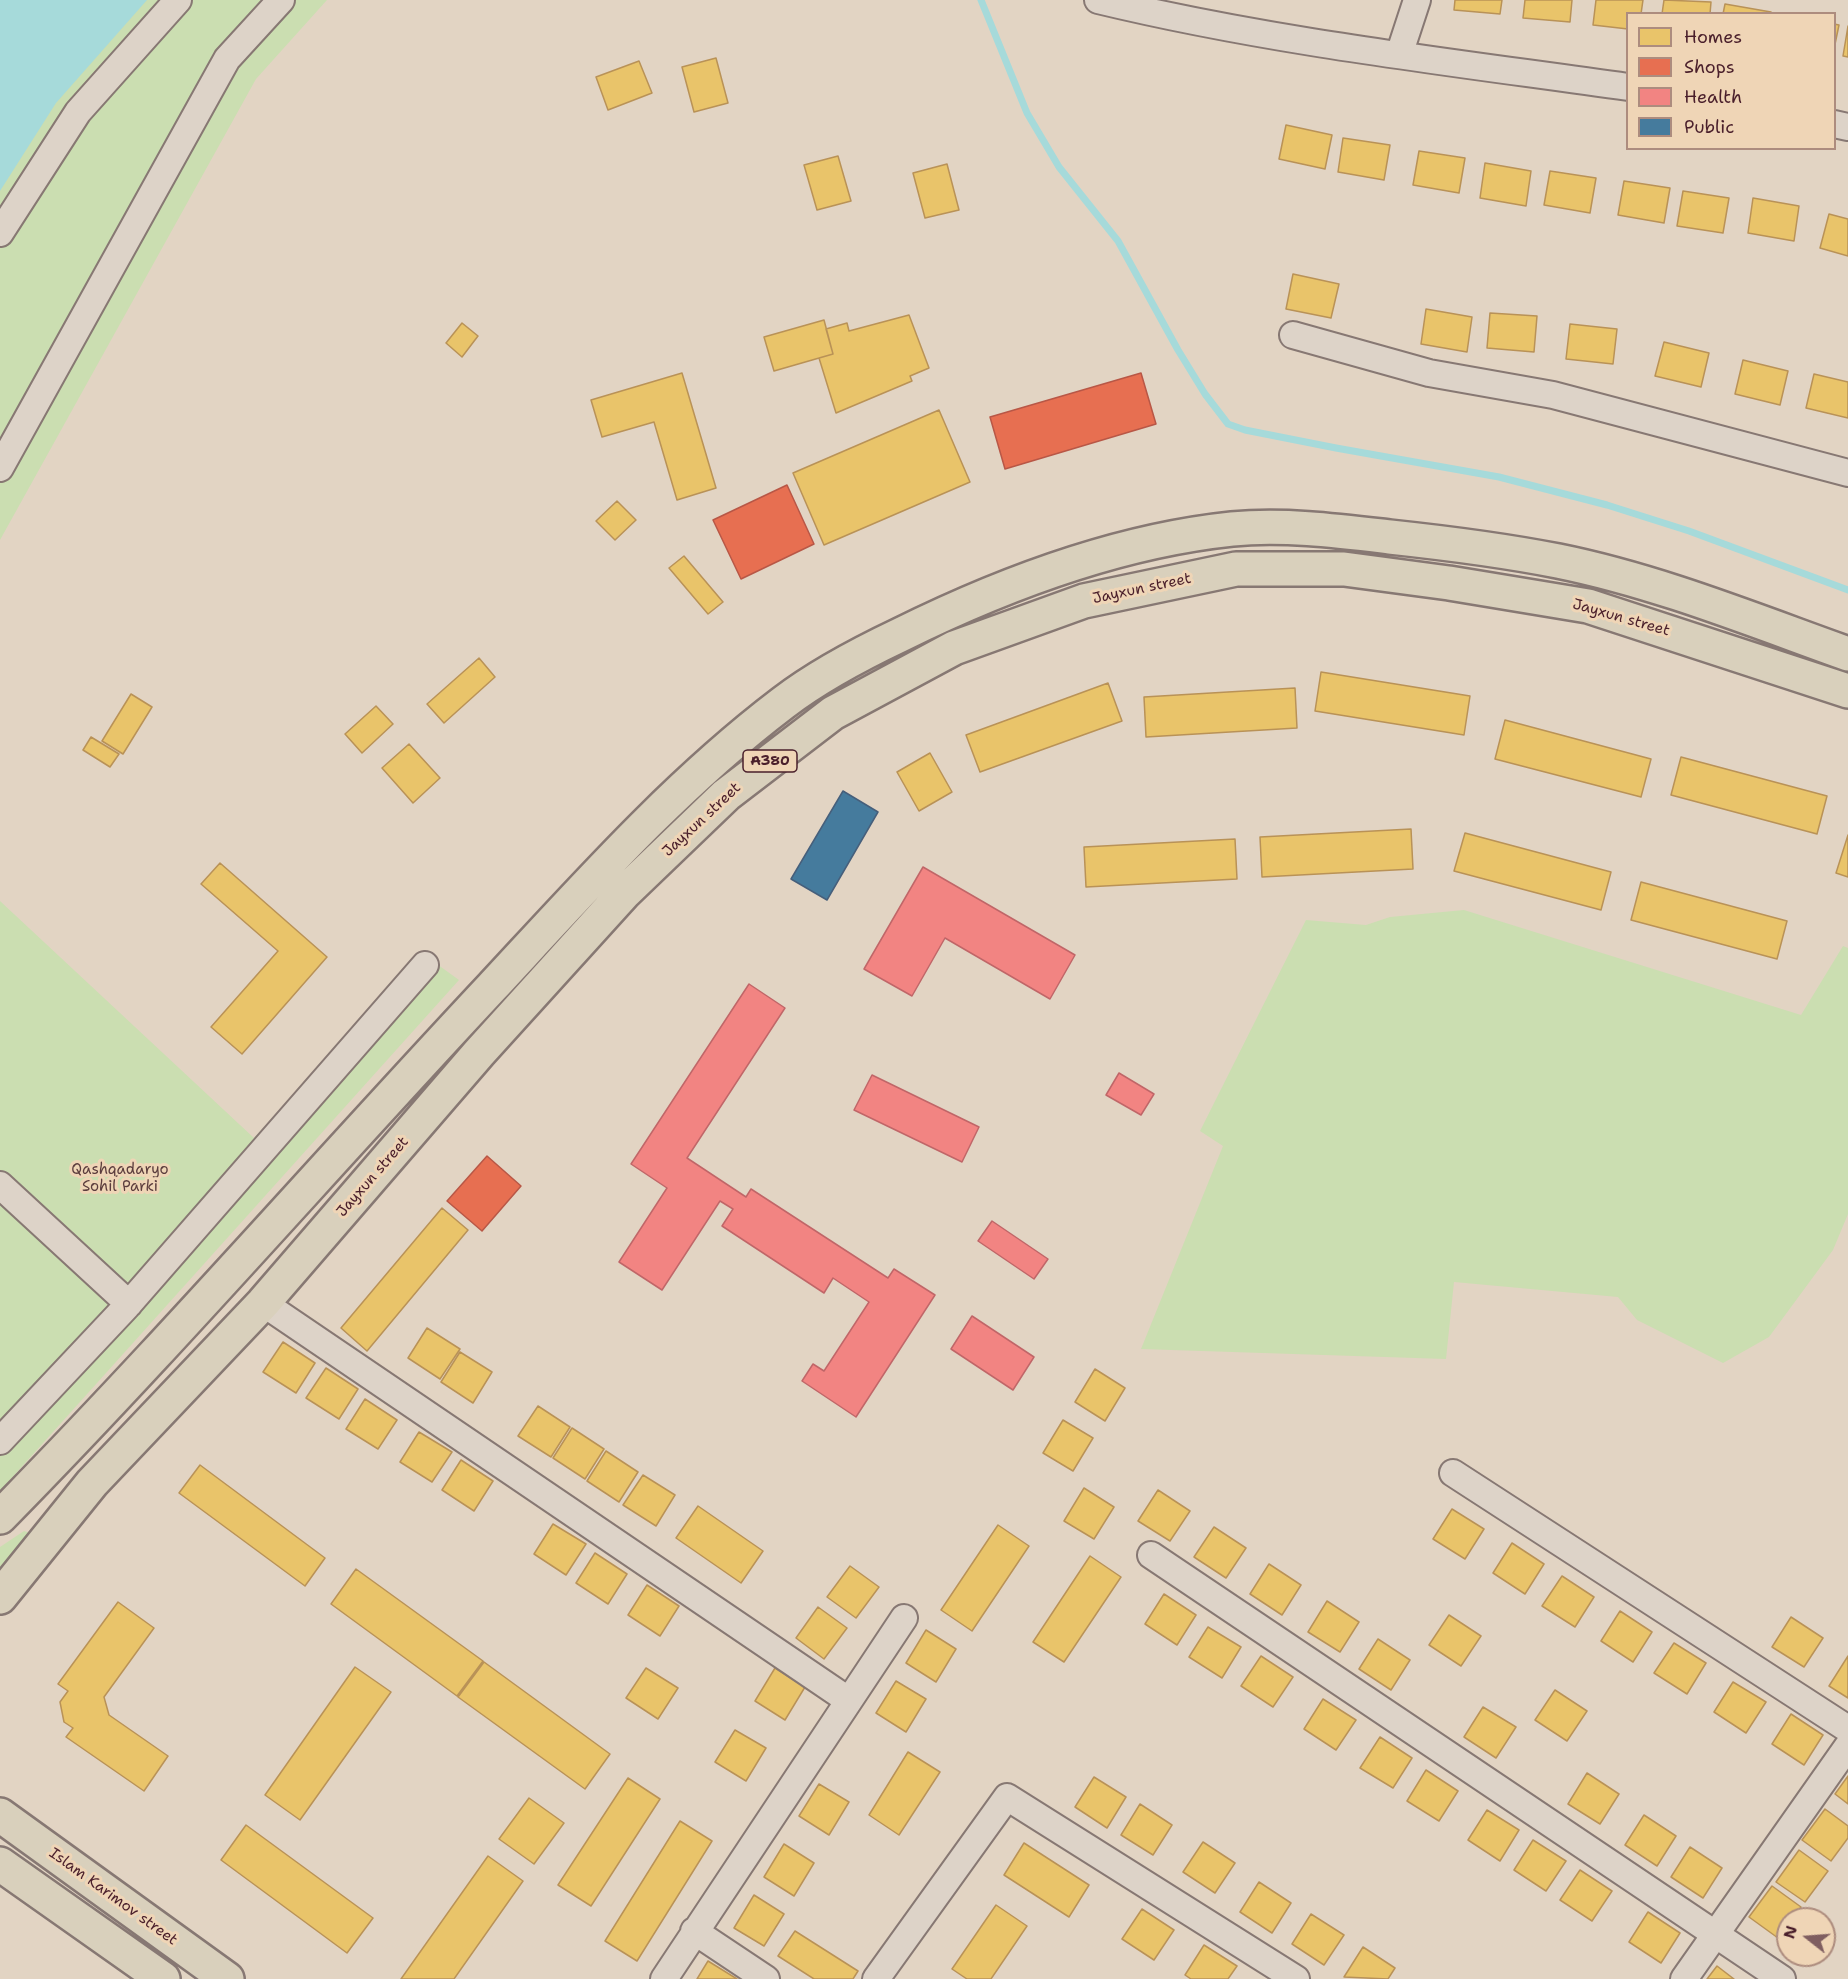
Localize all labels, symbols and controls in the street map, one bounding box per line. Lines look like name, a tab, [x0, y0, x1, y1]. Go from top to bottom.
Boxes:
legend	[1626, 12, 1836, 150]
text: Homes	[1684, 25, 1742, 49]
text: Shops	[1684, 55, 1735, 79]
text: Health	[1684, 85, 1742, 109]
text: Public	[1684, 115, 1734, 139]
street label: Jayxun street	[1091, 570, 1193, 608]
street label: Jayxun street	[1570, 596, 1672, 640]
road number: A380	[743, 750, 797, 772]
street label: Jayxun street	[659, 779, 745, 861]
street label: Jayxun street	[333, 1133, 413, 1221]
park label: Qashqadaryo Sohil Parki	[71, 1161, 169, 1196]
street label: Islam Karimov street	[45, 1844, 181, 1950]
north arrow	[1776, 1907, 1836, 1967]
text: N	[1778, 1923, 1802, 1941]

